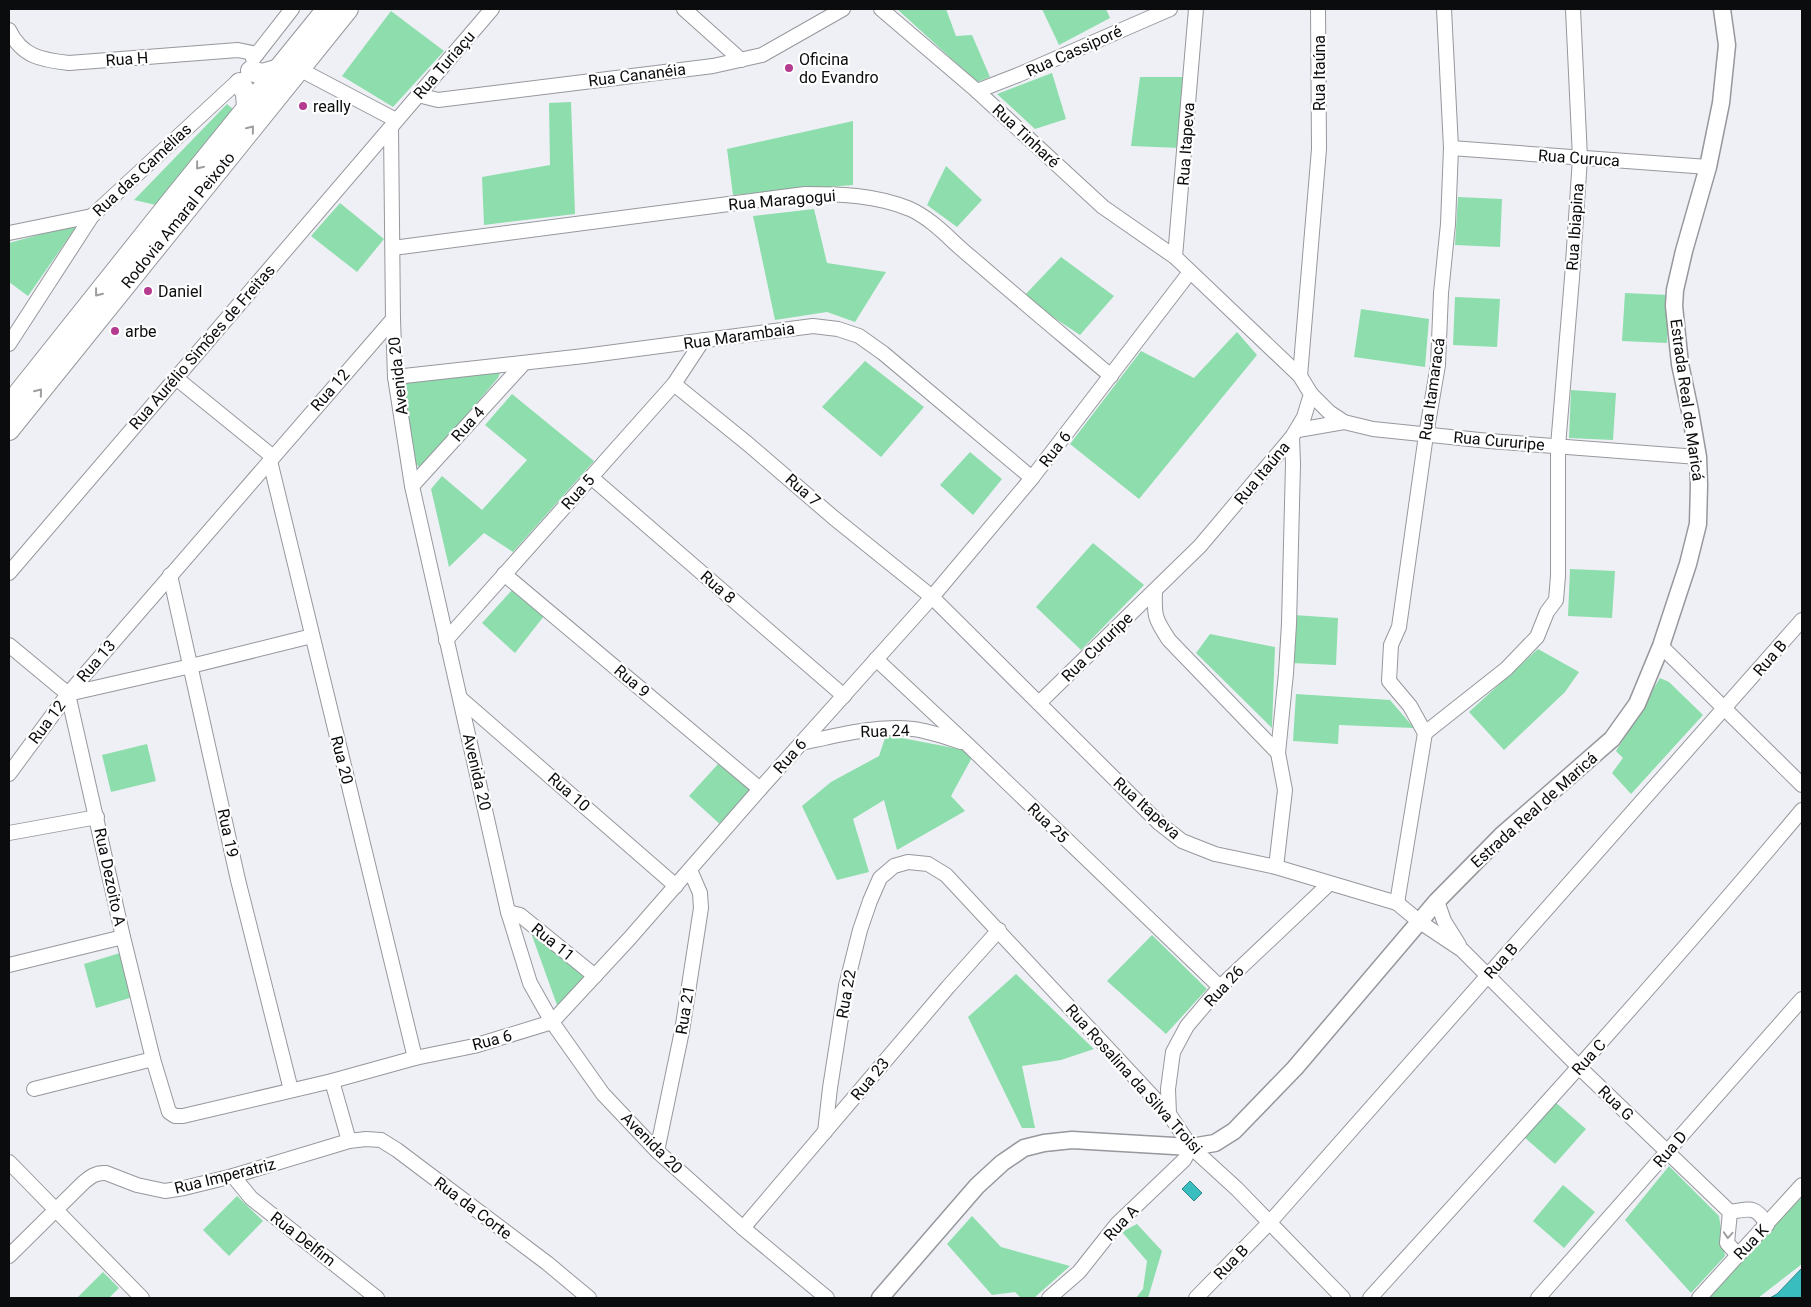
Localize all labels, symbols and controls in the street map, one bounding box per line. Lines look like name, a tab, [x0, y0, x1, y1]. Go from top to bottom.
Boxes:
street label: Rua Cassiporé	[1023, 21, 1125, 81]
street label: Rua Turiaçu	[409, 27, 479, 103]
street label: Rua Itaúna	[1310, 35, 1329, 111]
street label: Rua H	[105, 48, 149, 70]
place label: Oficina do Evandro	[799, 50, 879, 87]
street label: Rua Cananéia	[587, 60, 687, 90]
marker: Oficina do Evandro	[783, 62, 795, 74]
place label: really	[313, 97, 351, 116]
marker: really	[297, 100, 309, 112]
street label: Rua Tinharé	[989, 100, 1063, 172]
street label: Rua Itapeva	[1174, 102, 1198, 186]
street label: Rua das Camélias	[89, 120, 195, 220]
one-way arrow	[245, 126, 254, 135]
street label: Rua Curuca	[1537, 146, 1621, 170]
street label: Rodovia Amaral Peixoto	[117, 148, 239, 292]
one-way arrow	[196, 161, 205, 170]
street label: Rua Ibiapina	[1562, 183, 1588, 271]
street label: Rua Maragogui	[728, 186, 836, 214]
street label: Rua Aurélio Simões de Freitas	[125, 261, 279, 433]
place label: Daniel	[158, 282, 202, 301]
marker: Daniel	[142, 285, 154, 297]
one-way arrow	[95, 287, 103, 296]
street label: Estrada Real de Maricá	[1666, 318, 1708, 482]
street label: Rua Marambaia	[682, 319, 796, 353]
place label: arbe	[125, 322, 157, 341]
marker: arbe	[109, 325, 121, 337]
street label: Avenida 20	[384, 336, 412, 416]
street label: Rua Itamaracá	[1415, 337, 1449, 441]
street label: Rua 12	[307, 365, 353, 415]
one-way arrow	[34, 389, 43, 398]
street label: Rua 4	[447, 403, 489, 445]
street label: Rua 6	[1035, 427, 1075, 471]
street label: Rua Cururipe	[1453, 428, 1545, 454]
street label: Rua Itaúna	[1230, 438, 1294, 508]
street label: Rua 7	[782, 470, 824, 510]
street label: Rua 5	[557, 471, 599, 513]
street label: Rua 8	[697, 567, 739, 607]
street label: Rua Cururipe	[1057, 608, 1137, 686]
street label: Rua 13	[73, 636, 119, 686]
street label: Rua B	[1749, 636, 1791, 680]
street label: Rua 9	[610, 661, 654, 701]
street label: Rua 12	[25, 697, 69, 747]
street label: Rua 24	[860, 721, 910, 741]
street label: Avenida 20	[459, 732, 495, 812]
street label: Rua 20	[327, 734, 357, 786]
street label: Rua 6	[769, 735, 811, 777]
street label: Estrada Real de Maricá	[1467, 748, 1601, 872]
street label: Rua 10	[544, 769, 594, 815]
street label: Rua Itapeva	[1110, 773, 1184, 843]
street label: Rua 25	[1024, 799, 1072, 847]
street label: Rua 19	[214, 807, 242, 859]
street label: Rua Dezoito A	[90, 826, 130, 928]
street label: Rua 11	[528, 919, 578, 965]
street label: Rua B	[1480, 939, 1522, 983]
street label: Rua 26	[1200, 961, 1248, 1011]
street label: Rua 22	[832, 968, 860, 1020]
street label: Rua 21	[672, 984, 698, 1036]
street label: Rua Rosalina da Silva Troisi	[1062, 1000, 1206, 1158]
street label: Rua 6	[470, 1026, 514, 1054]
street label: Rua C	[1568, 1035, 1610, 1079]
street label: Rua 23	[847, 1054, 893, 1104]
street label: Rua G	[1594, 1081, 1638, 1125]
street label: Avenida 20	[617, 1108, 687, 1178]
street label: Rua D	[1649, 1127, 1691, 1171]
street label: Rua Imperatriz	[172, 1154, 278, 1198]
street label: Rua da Corte	[430, 1173, 516, 1243]
street label: Rua A	[1100, 1201, 1143, 1245]
street label: Rua Delfim	[267, 1208, 339, 1270]
street label: Rua K	[1730, 1220, 1773, 1263]
one-way arrow	[1723, 1232, 1734, 1240]
street label: Rua B	[1210, 1241, 1252, 1283]

